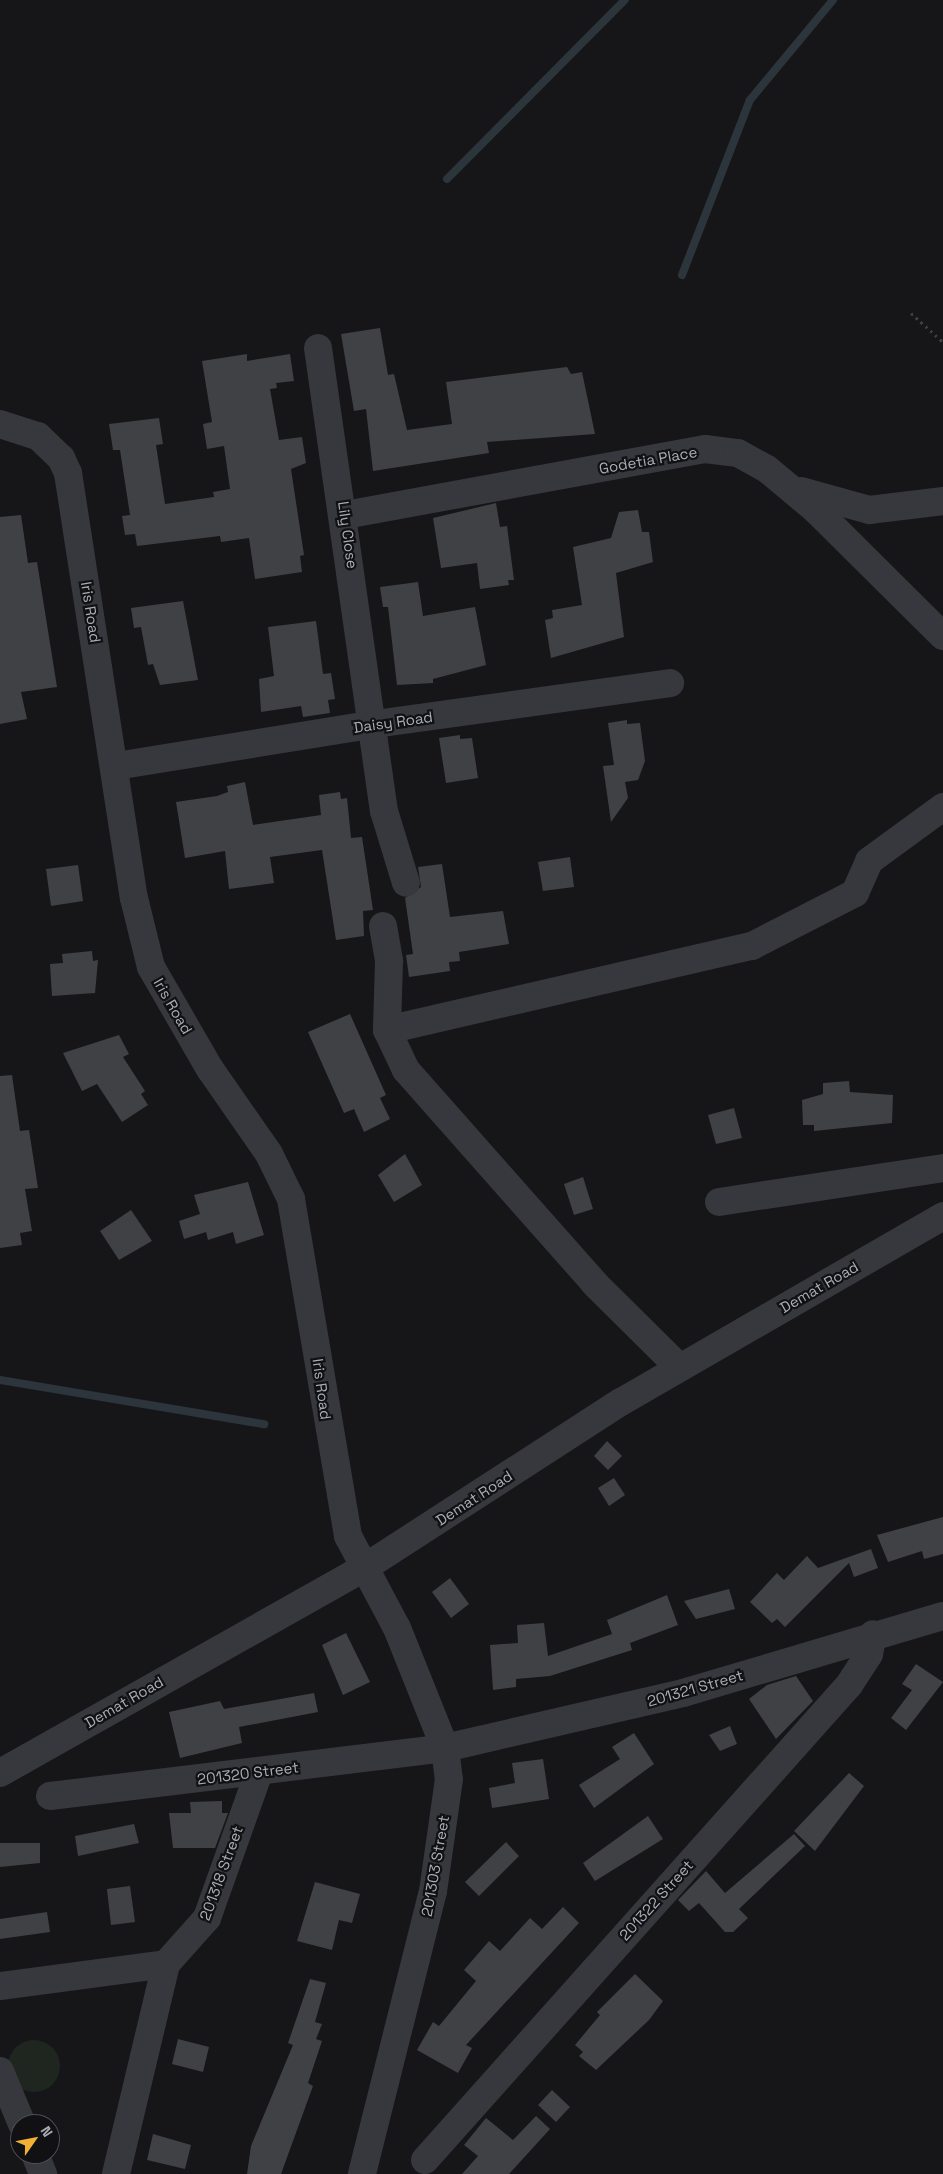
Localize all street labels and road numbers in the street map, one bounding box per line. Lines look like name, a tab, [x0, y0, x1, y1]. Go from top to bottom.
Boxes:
street label: Godetia Place	[597, 443, 699, 477]
street label: Lily Close	[334, 500, 362, 570]
street label: Iris Road	[77, 580, 105, 644]
street label: Daisy Road	[352, 708, 434, 736]
street label: Iris Road	[150, 975, 196, 1037]
street label: Demat Road	[777, 1257, 861, 1317]
street label: Iris Road	[309, 1357, 335, 1421]
street label: Demat Road	[432, 1467, 516, 1529]
street label: 201321 Street	[645, 1666, 745, 1710]
street label: Demat Road	[82, 1672, 166, 1732]
street label: 201320 Street	[196, 1758, 300, 1788]
street label: 201303 Street	[417, 1814, 453, 1918]
street label: 201318 Street	[196, 1823, 246, 1923]
street label: 201322 Street	[615, 1856, 697, 1944]

